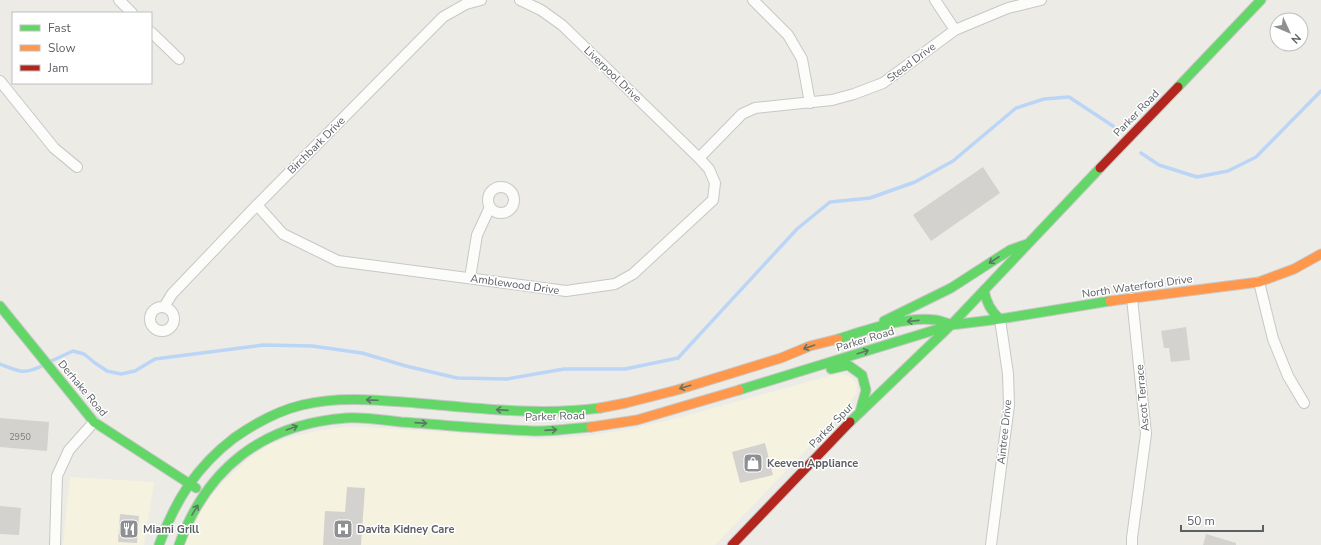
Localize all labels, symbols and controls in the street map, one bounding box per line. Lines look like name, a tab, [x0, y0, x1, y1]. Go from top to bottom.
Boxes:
legend	[12, 12, 152, 84]
north arrow	[1269, 12, 1309, 52]
text: Fast	[48, 20, 71, 36]
text: N	[1288, 30, 1304, 47]
street label: Steed Drive	[884, 39, 939, 86]
text: Slow	[48, 40, 76, 56]
street label: Liverpool Drive	[581, 43, 645, 106]
text: Jam	[47, 60, 69, 76]
street label: Parker Road	[1110, 87, 1163, 140]
street label: Birchbark Drive	[284, 113, 349, 177]
one-way arrow	[989, 256, 1000, 264]
street label: Amblewood Drive	[470, 271, 560, 298]
street label: North Waterford Drive	[1081, 271, 1193, 302]
one-way arrow	[907, 318, 920, 325]
street label: Parker Road	[834, 324, 896, 355]
one-way arrow	[802, 344, 815, 351]
one-way arrow	[857, 348, 870, 355]
street label: Derhake Road	[54, 357, 111, 420]
street label: Ascot Terrace	[1132, 364, 1153, 432]
one-way arrow	[679, 384, 692, 391]
one-way arrow	[366, 397, 379, 404]
street label: Parker Spur	[806, 399, 857, 451]
street label: Aintree Drive	[994, 399, 1015, 465]
one-way arrow	[496, 406, 509, 413]
street label: Parker Road	[525, 408, 585, 425]
one-way arrow	[414, 420, 427, 427]
one-way arrow	[286, 424, 298, 432]
one-way arrow	[544, 426, 557, 434]
house number: 2950	[9, 431, 31, 443]
shop icon: Keeven Appliance	[742, 452, 764, 474]
place label: Keeven Appliance	[767, 456, 858, 471]
one-way arrow	[191, 504, 199, 516]
scale bar	[1181, 507, 1263, 533]
text: 50 m	[1187, 513, 1215, 529]
restaurant icon: Miami Grill	[118, 518, 140, 540]
hospital icon: Davita Kidney Care	[332, 518, 354, 540]
place label: Miami Grill	[143, 522, 200, 537]
place label: Davita Kidney Care	[357, 522, 454, 537]

